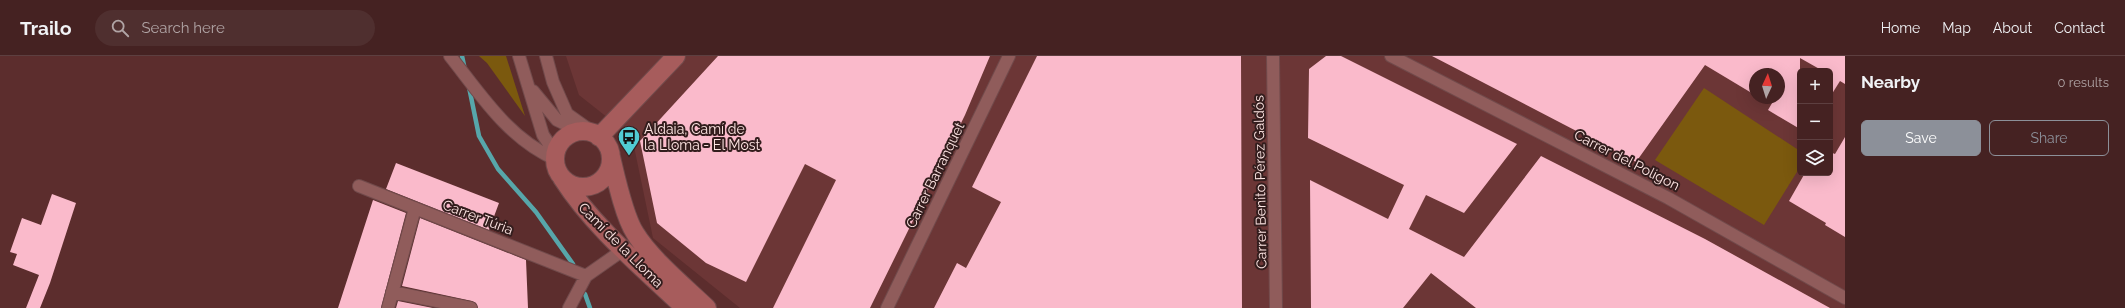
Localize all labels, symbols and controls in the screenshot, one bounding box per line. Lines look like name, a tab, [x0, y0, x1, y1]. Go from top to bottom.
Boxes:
search box	[95, 10, 375, 46]
text: Trailo	[20, 17, 71, 39]
icon: search	[109, 17, 131, 39]
text: Search here	[141, 19, 225, 37]
text: Home	[1881, 20, 1920, 36]
text: Map	[1942, 20, 1971, 36]
text: About	[1993, 20, 2032, 36]
text: Contact	[2054, 20, 2105, 36]
north arrow	[1749, 68, 1785, 104]
map controls	[1797, 68, 1833, 176]
button: +	[1797, 68, 1833, 104]
text: Nearby	[1861, 72, 1920, 92]
text: 0 results	[2058, 75, 2109, 90]
street label: Carrer Benito Pérez Galdós	[1250, 95, 1270, 269]
button: −	[1797, 104, 1833, 140]
street label: Carrer Barranquet	[902, 119, 968, 230]
button: Save	[1861, 120, 1981, 156]
button: Share	[1989, 120, 2109, 156]
place label: Aldaia, Camí de la Lloma - El Most	[644, 121, 761, 153]
bus stop icon: Aldaia, Camí de la Lloma - El Most	[616, 124, 642, 157]
street label: Carrer del Poligon	[1572, 127, 1682, 193]
button: layers	[1797, 140, 1833, 176]
street label: Carrer Túria	[441, 196, 515, 238]
street label: Camí de la Lloma	[575, 199, 667, 291]

